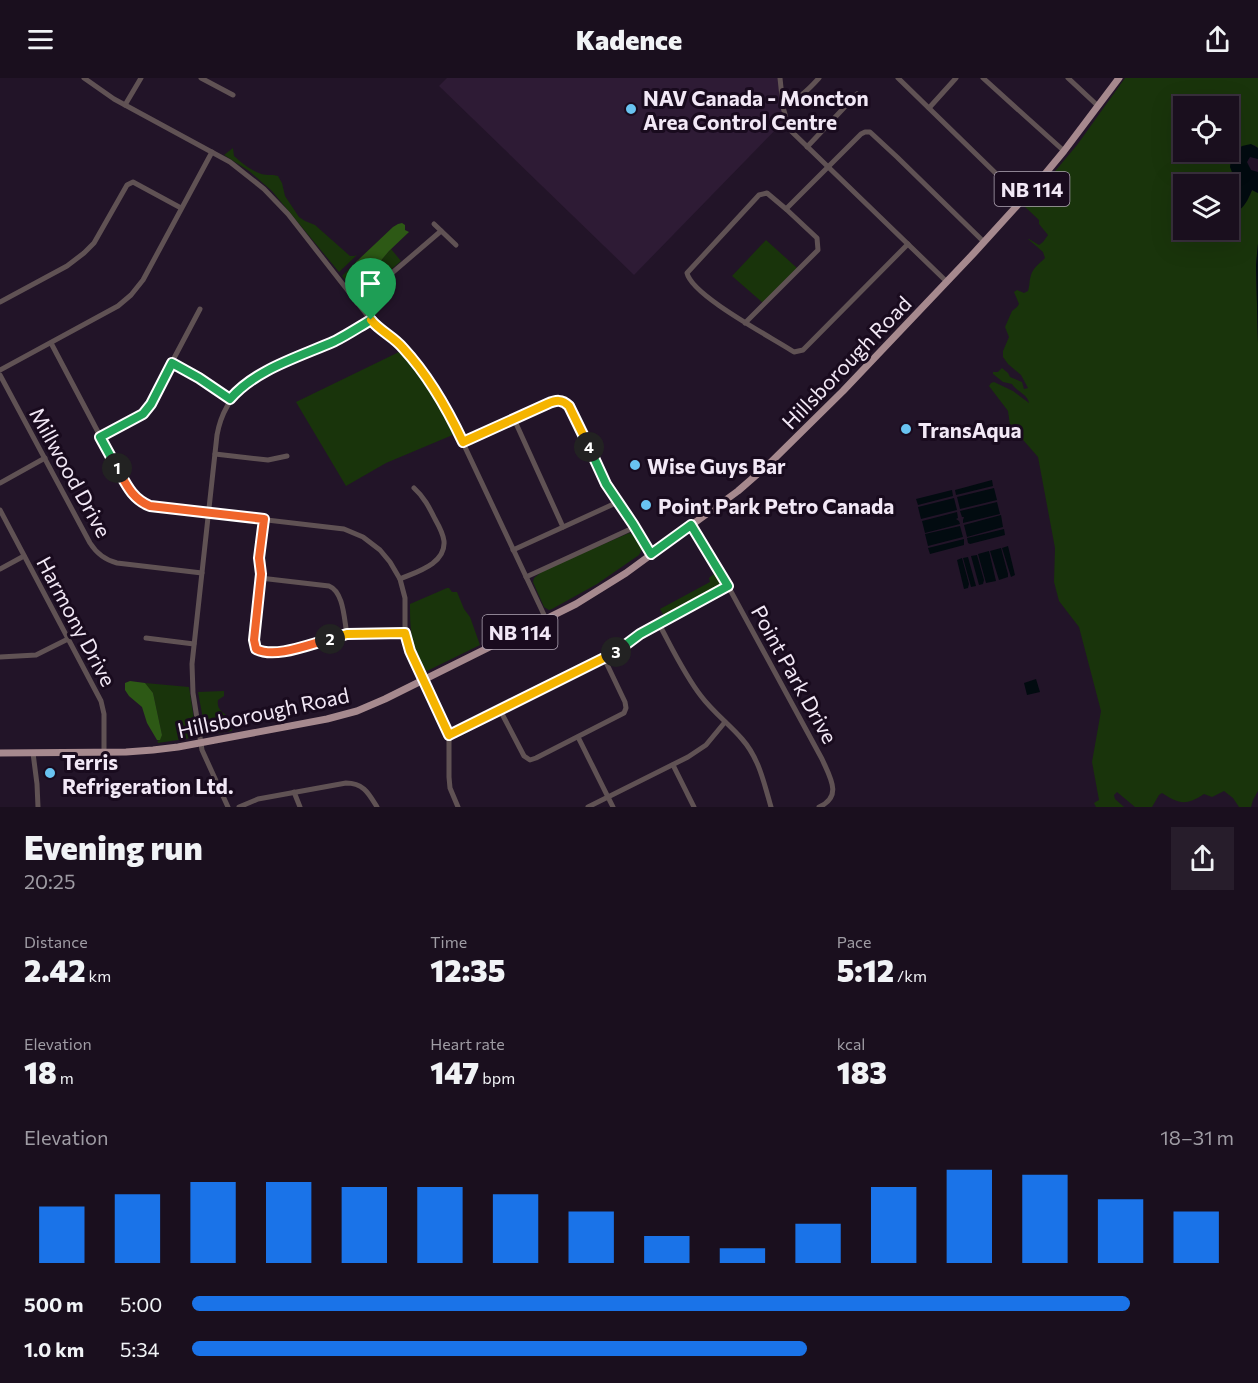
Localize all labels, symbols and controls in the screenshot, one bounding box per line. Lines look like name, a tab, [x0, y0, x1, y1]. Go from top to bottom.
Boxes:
icon: menu	[24, 23, 57, 56]
text: Kadence	[576, 23, 682, 56]
icon: share	[1201, 23, 1234, 56]
place label: NAV Canada - Moncton Area Control Centre	[643, 85, 869, 134]
map controls	[1173, 96, 1239, 240]
button: locate	[1173, 96, 1239, 162]
marker: NAV Canada - Moncton Area Control Centre	[624, 102, 638, 116]
road number: NB 114	[994, 172, 1070, 206]
button: layers	[1173, 174, 1239, 240]
pin	[345, 258, 396, 320]
icon: arrive	[354, 267, 387, 300]
street label: Hillsborough Road	[776, 290, 916, 434]
street label: Millwood Drive	[25, 403, 117, 541]
place label: TransAqua	[918, 417, 1022, 442]
marker: TransAqua	[899, 422, 913, 436]
pin: 4	[574, 432, 604, 462]
text: 4	[584, 437, 594, 456]
pin: 1	[102, 453, 132, 483]
place label: Wise Guys Bar	[647, 453, 786, 478]
text: 1	[113, 458, 121, 477]
marker: Wise Guys Bar	[628, 458, 642, 472]
place label: Point Park Petro Canada	[658, 493, 894, 518]
marker: Point Park Petro Canada	[639, 498, 653, 512]
street label: Harmony Drive	[32, 552, 122, 690]
street label: Point Park Drive	[747, 601, 843, 747]
road number: NB 114	[482, 615, 558, 649]
pin: 2	[315, 624, 345, 654]
text: 2	[325, 629, 335, 648]
pin: 3	[601, 637, 631, 667]
text: 3	[611, 642, 621, 661]
street label: Hillsborough Road	[175, 682, 351, 742]
place label: Terris Refrigeration Ltd.	[62, 749, 233, 798]
marker: Terris Refrigeration Ltd.	[43, 766, 57, 780]
text: Evening run	[24, 826, 203, 867]
button: share	[1171, 827, 1234, 890]
text: 20:25	[24, 869, 75, 893]
text: Distance	[24, 932, 88, 951]
text: Time	[430, 932, 467, 951]
text: Pace	[837, 932, 871, 951]
text: 2.42	[24, 951, 85, 988]
text: 12:35	[430, 951, 505, 988]
text: 5:12	[837, 951, 894, 988]
text: km	[85, 966, 111, 985]
text: /km	[894, 966, 927, 985]
text: Elevation	[24, 1034, 92, 1053]
text: Heart rate	[430, 1034, 505, 1053]
text: kcal	[837, 1034, 865, 1053]
text: 18	[24, 1053, 57, 1090]
text: 147	[430, 1053, 479, 1090]
text: 183	[837, 1053, 887, 1090]
text: m	[57, 1068, 74, 1087]
text: bpm	[479, 1068, 515, 1087]
text: Elevation	[24, 1125, 109, 1149]
text: 18–31 m	[1160, 1125, 1234, 1149]
text: 500 m	[24, 1292, 84, 1316]
text: 5:00	[120, 1292, 162, 1316]
text: 1.0 km	[24, 1337, 84, 1361]
text: 5:34	[120, 1337, 160, 1361]

